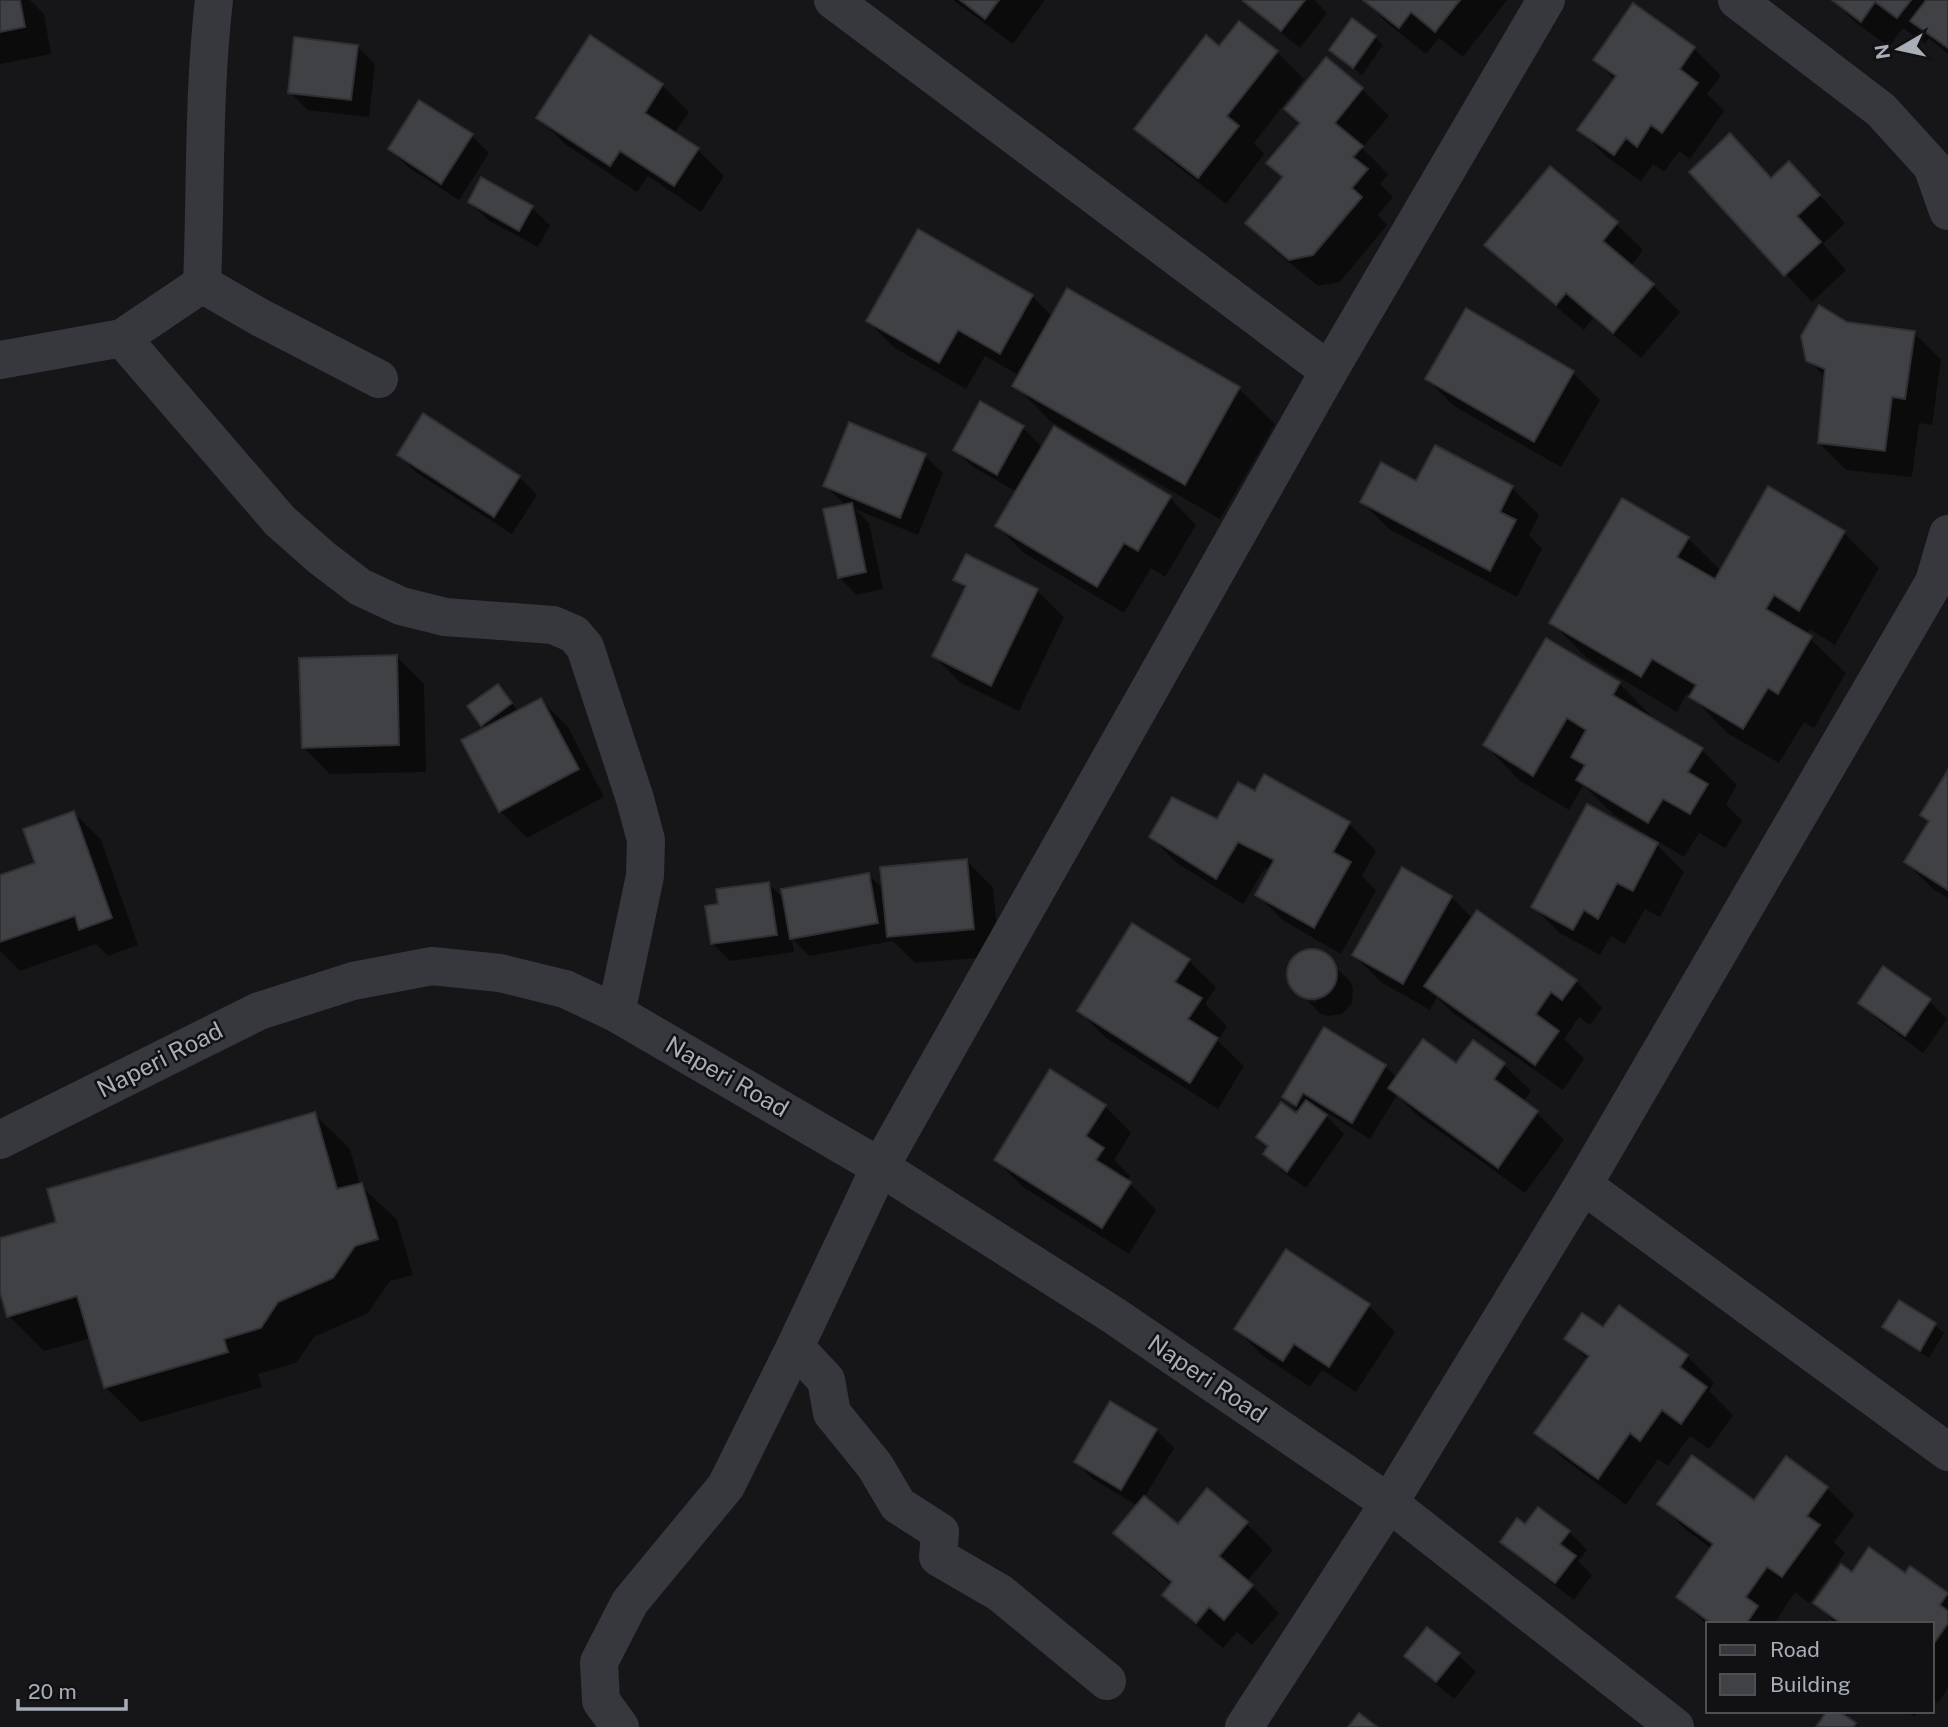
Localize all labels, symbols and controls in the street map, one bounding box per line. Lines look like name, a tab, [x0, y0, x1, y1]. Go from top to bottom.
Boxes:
north arrow	[1864, 14, 1934, 84]
text: N	[1870, 43, 1894, 61]
street label: Naperi Road	[92, 1015, 227, 1103]
street label: Naperi Road	[661, 1030, 794, 1123]
street label: Naperi Road	[1143, 1328, 1272, 1428]
legend	[1706, 1622, 1934, 1713]
text: Road	[1770, 1637, 1820, 1662]
scale bar	[18, 1668, 126, 1712]
text: Building	[1770, 1672, 1851, 1697]
text: 20 m	[28, 1679, 77, 1704]

